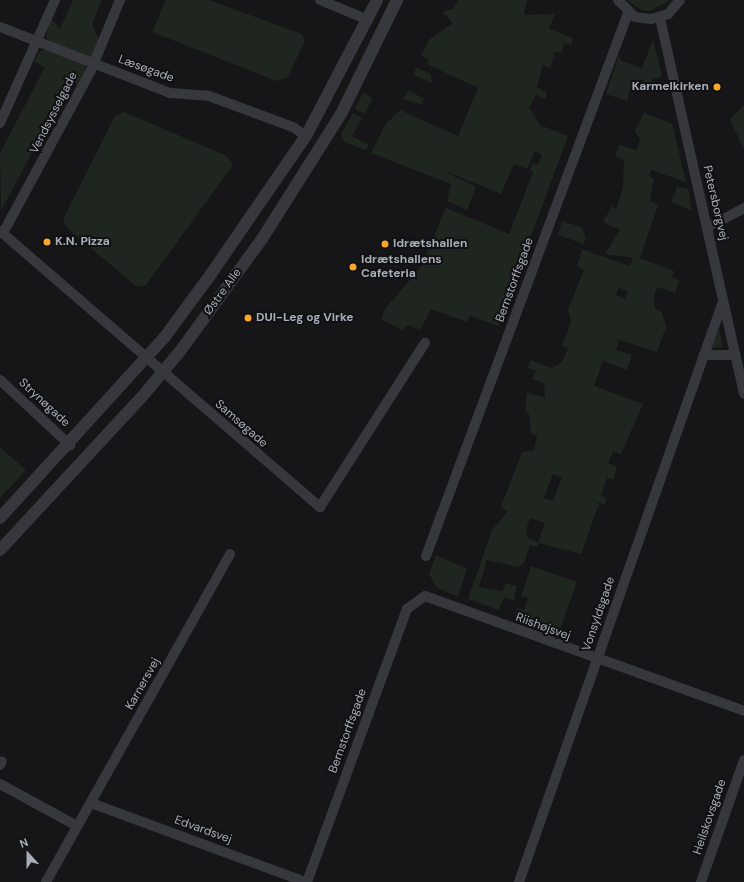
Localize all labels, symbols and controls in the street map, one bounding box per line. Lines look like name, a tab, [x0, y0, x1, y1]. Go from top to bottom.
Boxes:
street label: Læsøgade	[116, 52, 176, 86]
street label: Vendsysselgade	[27, 70, 81, 156]
place label: Karmelkirken	[632, 80, 709, 94]
marker: Karmelkirken	[712, 82, 722, 92]
street label: Petersborgvej	[699, 164, 731, 242]
place label: K.N. Pizza	[55, 235, 110, 249]
street label: Bernstorffsgade	[493, 236, 537, 324]
marker: K.N. Pizza	[42, 237, 52, 247]
place label: Idrætshallen	[393, 237, 467, 251]
marker: Idrætshallen	[380, 239, 390, 249]
place label: Idrætshallens Cafeteria	[361, 253, 442, 281]
marker: Idrætshallens Cafeteria	[348, 262, 358, 272]
street label: Østre Alle	[201, 266, 245, 318]
place label: DUI-Leg og Virke	[256, 311, 354, 325]
marker: DUI-Leg og Virke	[243, 313, 253, 323]
street label: Strynøgade	[16, 376, 72, 430]
street label: Samsøgade	[212, 397, 270, 451]
street label: Vonsyldsgade	[580, 575, 618, 653]
street label: Riishøjsvej	[514, 610, 572, 644]
street label: Karnersvej	[123, 655, 163, 713]
street label: Bernstorffsgade	[326, 687, 370, 775]
street label: Heilskovsgade	[690, 777, 730, 857]
street label: Edvardsvej	[172, 813, 234, 847]
north arrow	[8, 834, 48, 874]
text: N	[17, 835, 30, 851]

